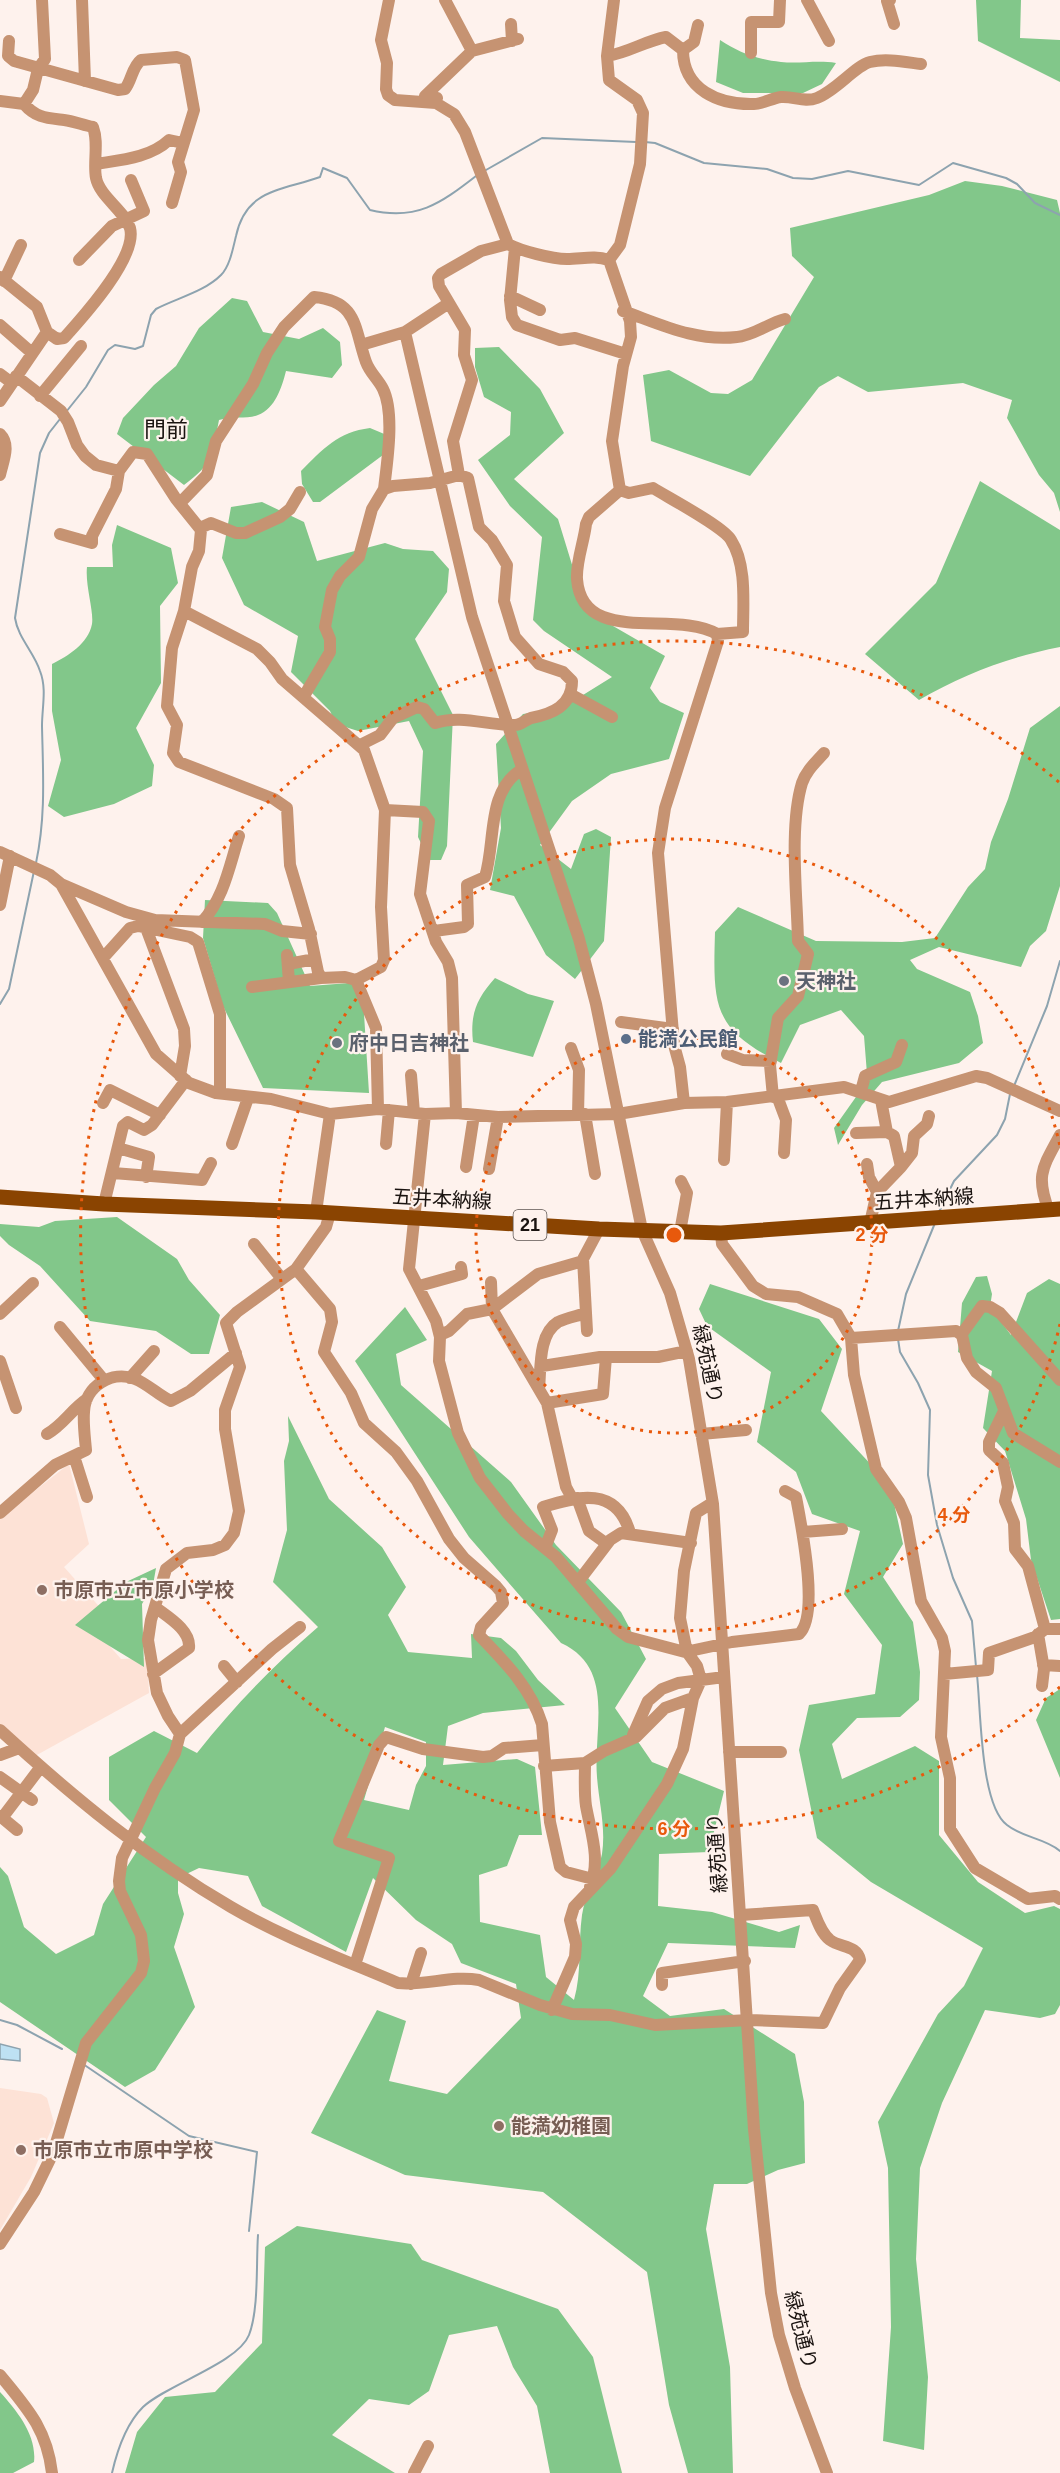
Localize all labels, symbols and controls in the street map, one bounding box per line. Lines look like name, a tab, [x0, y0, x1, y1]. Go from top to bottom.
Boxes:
district label: 門前	[144, 417, 188, 442]
place label: 天神社	[796, 970, 856, 992]
marker: 天神社	[777, 974, 791, 988]
place label: 能満公民館	[638, 1028, 738, 1050]
place label: 府中日吉神社	[349, 1032, 469, 1054]
marker: 能満公民館	[619, 1032, 633, 1046]
marker: 府中日吉神社	[330, 1036, 344, 1050]
street label: 五井本納線	[391, 1185, 493, 1213]
street label: 五井本納線	[873, 1185, 975, 1213]
road number: 21	[514, 1210, 546, 1240]
centre of rings	[664, 1225, 684, 1245]
text: 2 分	[855, 1225, 889, 1245]
street label: 緑苑通り	[689, 1323, 727, 1405]
text: 4 分	[937, 1505, 971, 1525]
place label: 市原市立市原小学校	[54, 1579, 234, 1601]
marker: 市原市立市原小学校	[35, 1583, 49, 1597]
street label: 緑苑通り	[703, 1812, 731, 1894]
text: 6 分	[657, 1819, 691, 1839]
place label: 能満幼稚園	[511, 2115, 611, 2137]
marker: 能満幼稚園	[492, 2119, 506, 2133]
place label: 市原市立市原中学校	[33, 2139, 213, 2161]
marker: 市原市立市原中学校	[14, 2143, 28, 2157]
street label: 緑苑通り	[781, 2289, 821, 2371]

